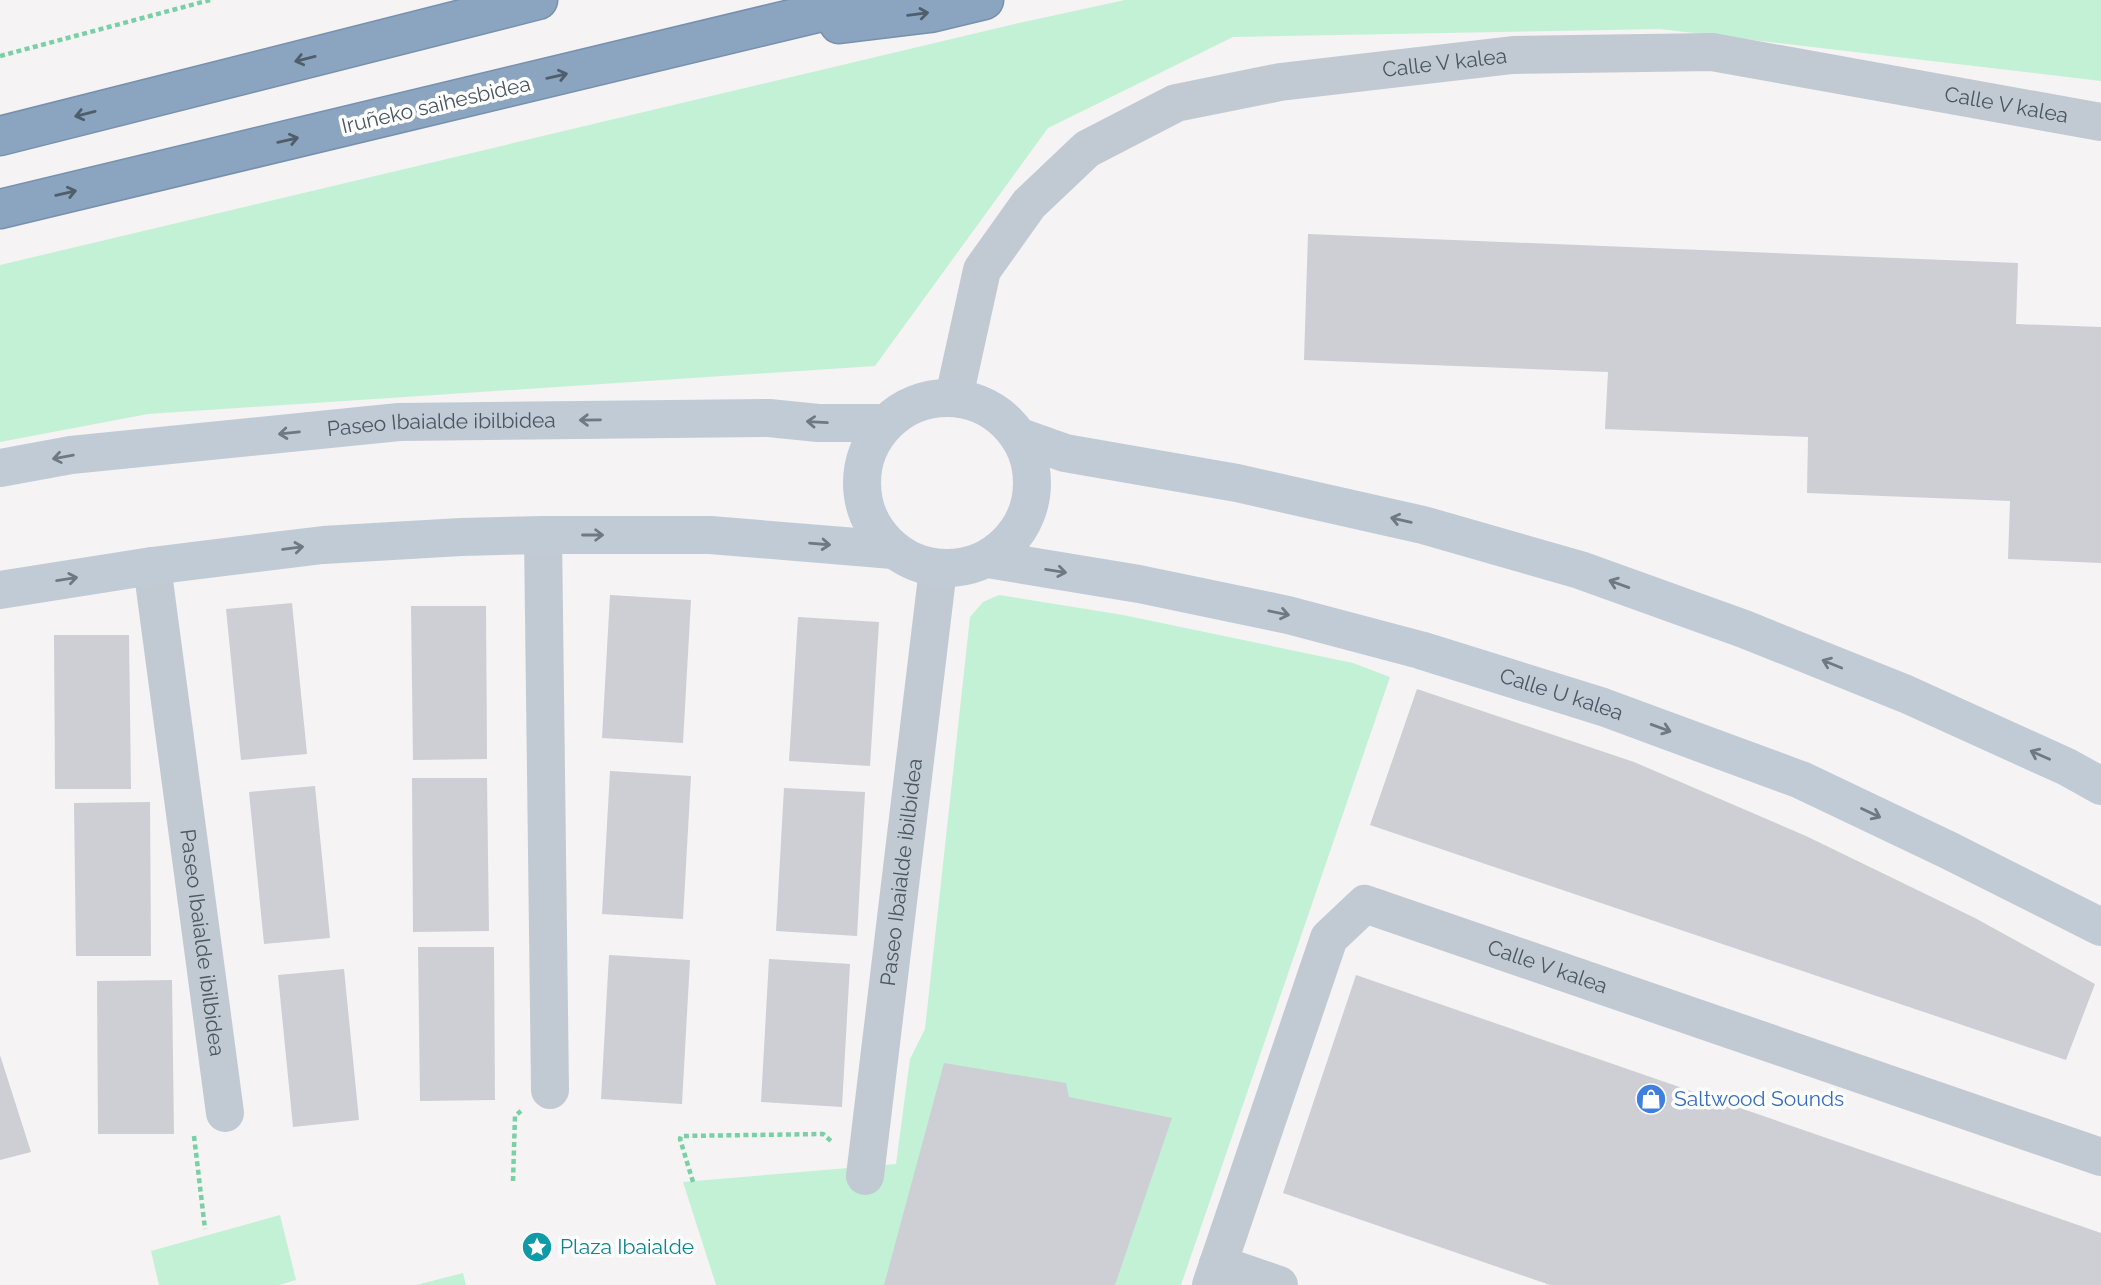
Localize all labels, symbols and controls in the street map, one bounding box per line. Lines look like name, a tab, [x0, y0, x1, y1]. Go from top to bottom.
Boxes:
one-way arrow	[906, 8, 929, 21]
street label: Calle V kalea	[1381, 43, 1508, 82]
one-way arrow	[294, 53, 317, 66]
one-way arrow	[545, 69, 568, 82]
street label: Iruñeko saihesbidea	[339, 71, 533, 138]
street label: Calle V kalea	[1943, 81, 2070, 128]
one-way arrow	[74, 108, 96, 121]
one-way arrow	[276, 133, 299, 146]
one-way arrow	[54, 186, 77, 199]
street label: Paseo Ibaialde ibilbidea	[326, 407, 556, 441]
one-way arrow	[578, 413, 601, 427]
one-way arrow	[806, 416, 829, 429]
one-way arrow	[278, 427, 301, 440]
one-way arrow	[52, 451, 75, 464]
one-way arrow	[1390, 513, 1413, 526]
one-way arrow	[581, 528, 604, 542]
one-way arrow	[809, 538, 831, 551]
one-way arrow	[281, 542, 304, 555]
one-way arrow	[1044, 565, 1066, 578]
one-way arrow	[55, 572, 78, 585]
one-way arrow	[1608, 577, 1630, 589]
one-way arrow	[1267, 607, 1290, 621]
one-way arrow	[1821, 657, 1843, 670]
street label: Calle U kalea	[1497, 663, 1627, 725]
one-way arrow	[1649, 723, 1671, 735]
one-way arrow	[2030, 748, 2051, 761]
street label: Paseo Ibaialde ibilbidea	[875, 757, 927, 987]
one-way arrow	[1861, 808, 1882, 821]
street label: Paseo Ibaialde ibilbidea	[175, 827, 230, 1058]
street label: Calle V kalea	[1484, 934, 1611, 998]
shop icon: Saltwood Sounds	[1634, 1082, 1668, 1116]
place label: Saltwood Sounds	[1674, 1086, 1844, 1111]
place icon: Plaza Ibaialde	[520, 1230, 554, 1264]
place label: Plaza Ibaialde	[560, 1234, 694, 1259]

